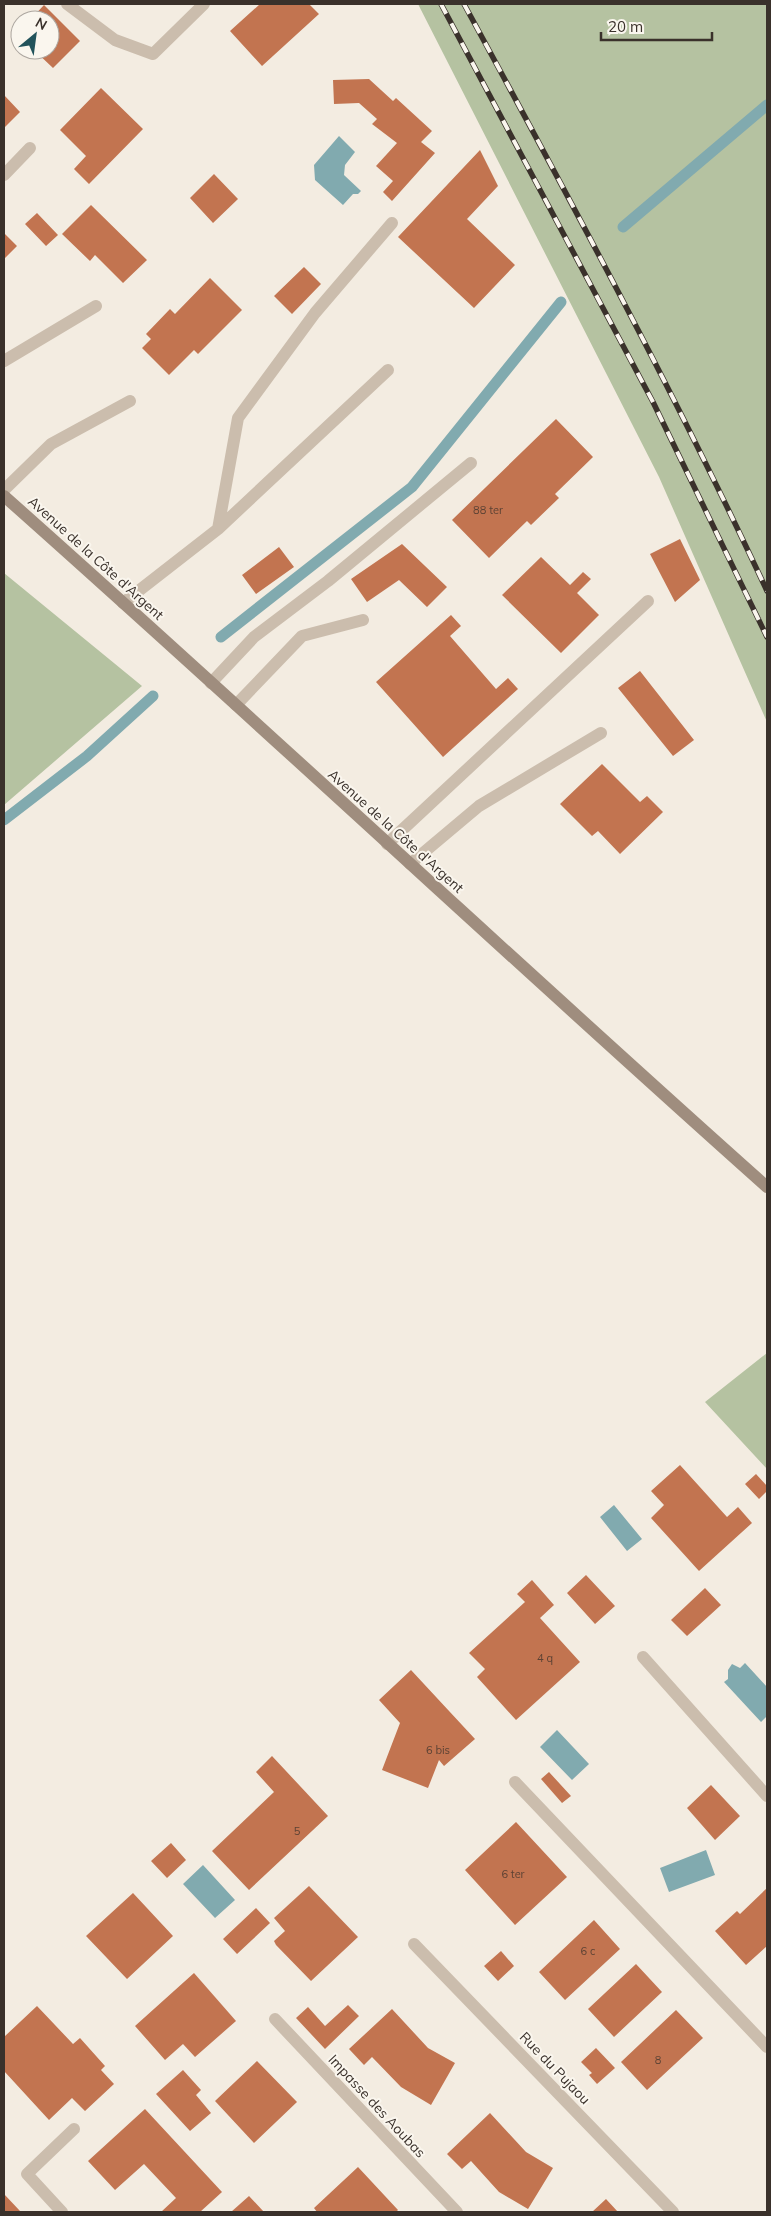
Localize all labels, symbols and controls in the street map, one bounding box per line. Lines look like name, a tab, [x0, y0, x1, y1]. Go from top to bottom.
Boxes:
north arrow	[10, 10, 60, 60]
scale bar	[601, 10, 712, 42]
text: N	[32, 13, 50, 34]
text: 20 m	[608, 17, 643, 36]
street label: Avenue de la Côte d'Argent	[24, 492, 168, 624]
house number: 88 ter	[473, 503, 503, 517]
street label: Avenue de la Côte d'Argent	[324, 765, 468, 897]
house number: 4 q	[537, 1651, 553, 1665]
house number: 6 bis	[426, 1743, 450, 1757]
house number: 5	[294, 1824, 301, 1838]
house number: 6 ter	[501, 1867, 525, 1881]
house number: 6 c	[581, 1944, 596, 1958]
street label: Rue du Pujaou	[516, 2028, 594, 2108]
street label: Impasse des Aoubas	[325, 2051, 429, 2161]
house number: 8	[655, 2053, 662, 2067]

